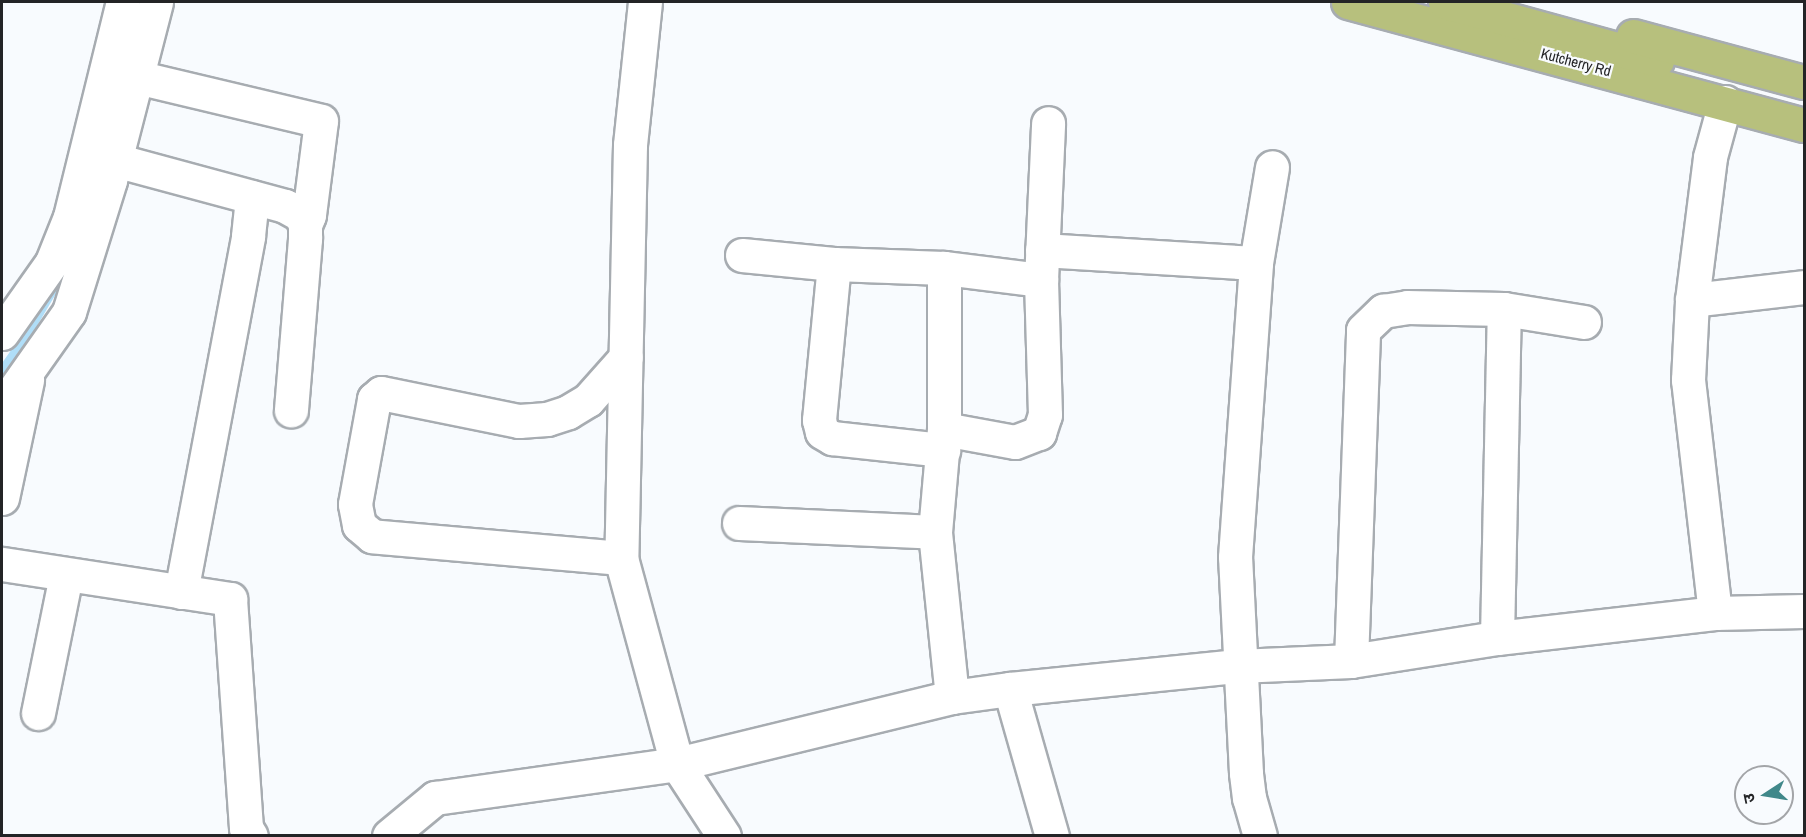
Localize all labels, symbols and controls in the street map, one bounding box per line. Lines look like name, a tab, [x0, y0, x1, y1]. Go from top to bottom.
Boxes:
street label: Kutcherry Rd	[1539, 44, 1613, 80]
north arrow	[1734, 765, 1794, 825]
text: उ	[1737, 791, 1760, 805]

